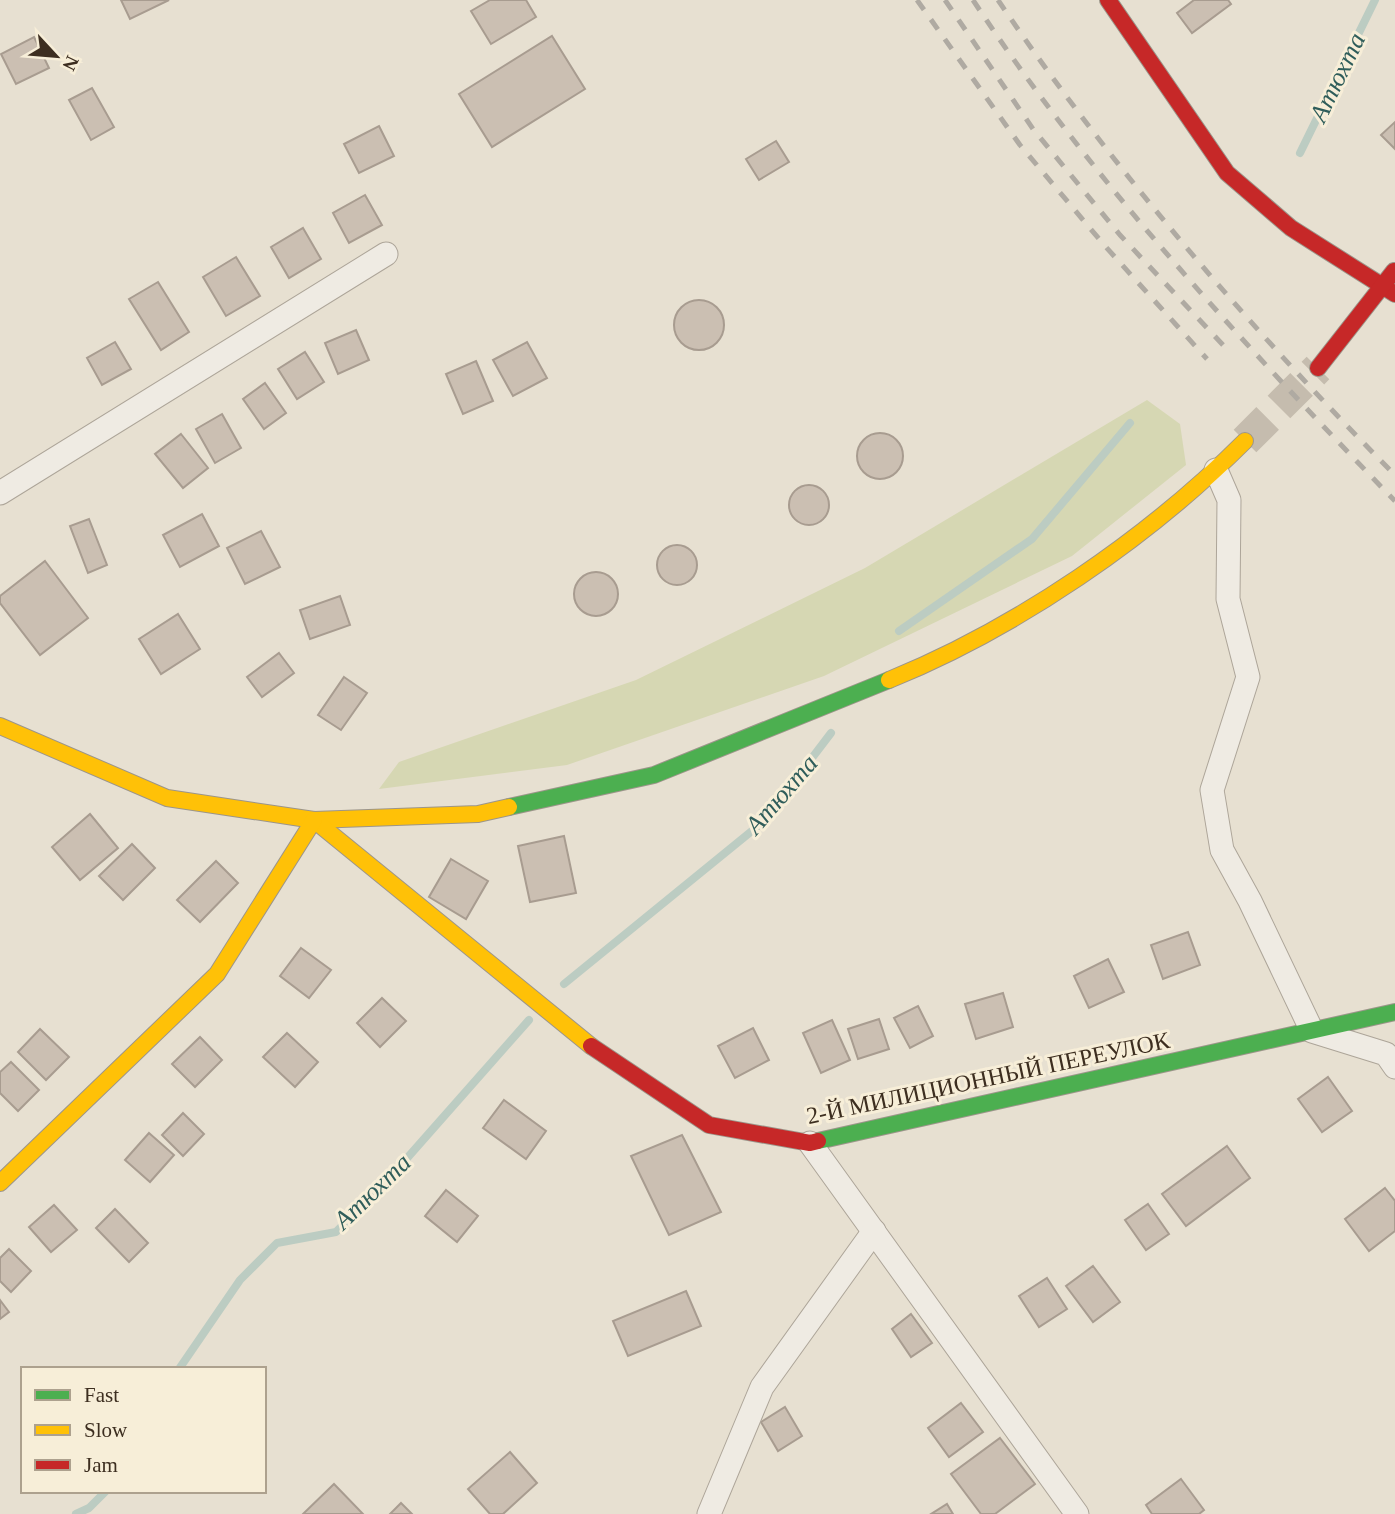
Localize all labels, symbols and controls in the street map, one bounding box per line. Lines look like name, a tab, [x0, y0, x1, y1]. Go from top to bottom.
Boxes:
north arrow	[21, 21, 91, 91]
water label: Атюхта	[1303, 28, 1371, 128]
text: N	[58, 52, 83, 74]
water label: Атюхта	[738, 749, 824, 841]
street label: 2-Й МИЛИЦИОННЫЙ ПЕРЕУЛОК	[804, 1027, 1173, 1129]
water label: Атюхта	[326, 1148, 417, 1236]
legend	[21, 1367, 266, 1493]
text: Fast	[84, 1383, 119, 1407]
text: Slow	[84, 1418, 128, 1442]
text: Jam	[84, 1453, 118, 1477]

